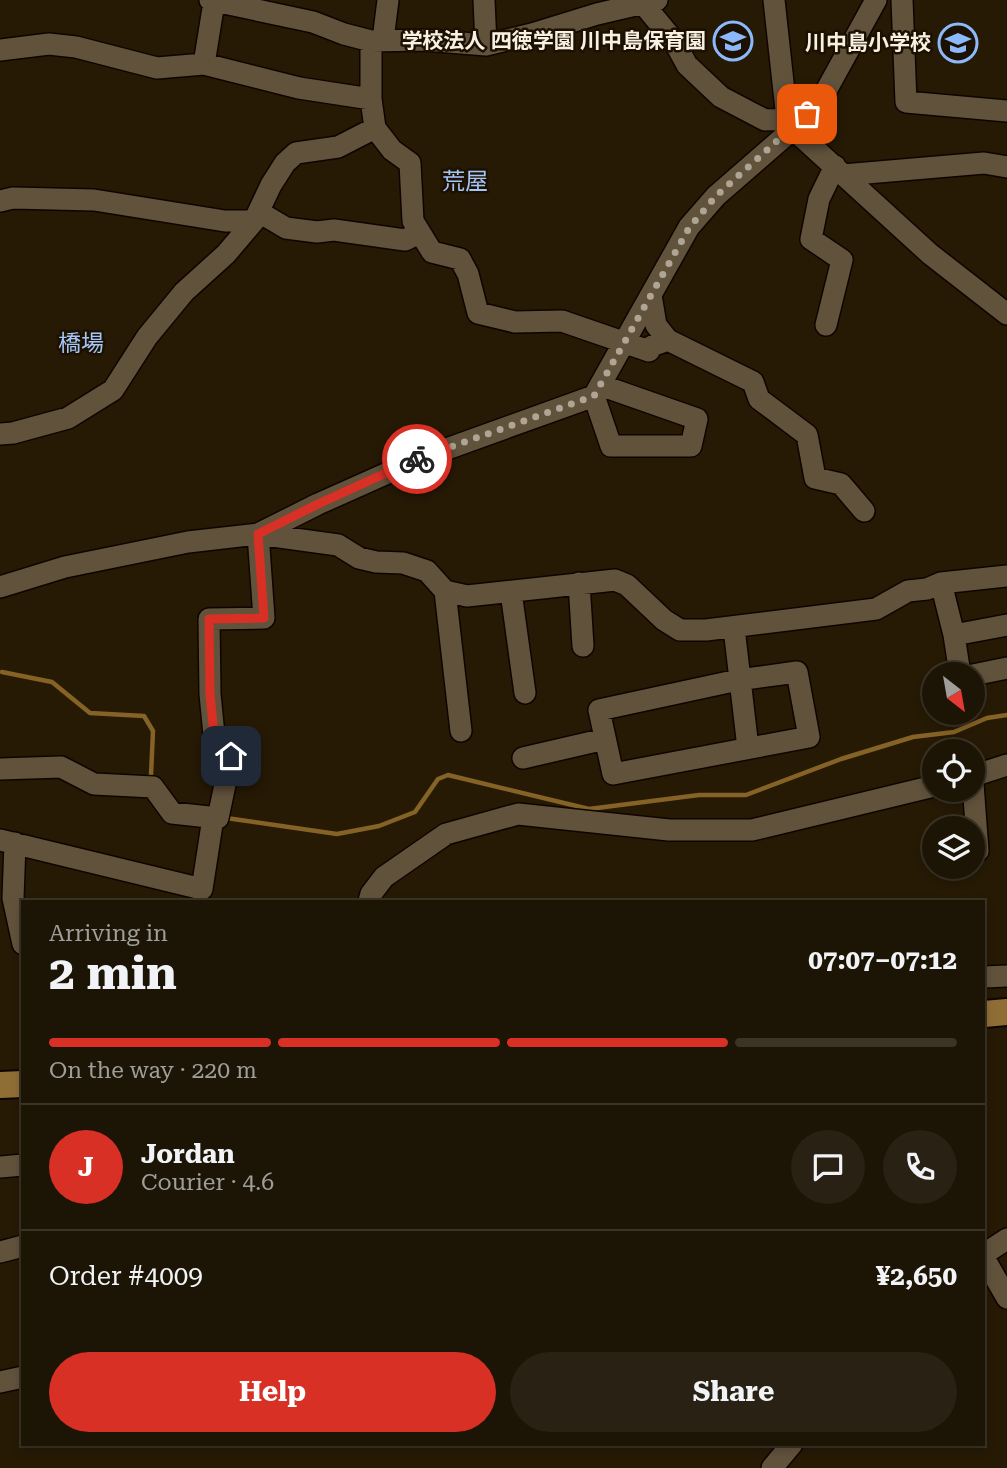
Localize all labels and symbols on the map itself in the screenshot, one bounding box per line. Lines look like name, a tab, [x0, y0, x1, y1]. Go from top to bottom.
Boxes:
school or university icon: 学校法人 四徳学園 川中島保育園	[712, 20, 754, 62]
school or university icon: 川中島小学校	[937, 22, 979, 64]
place label: 学校法人 四徳学園 川中島保育園	[401, 29, 706, 53]
place label: 川中島小学校	[805, 31, 931, 55]
pin	[777, 84, 837, 144]
district label: 荒屋	[442, 168, 488, 195]
district label: 橋場	[58, 330, 104, 357]
courier	[382, 424, 452, 494]
north arrow	[922, 662, 985, 724]
pin	[201, 726, 261, 786]

